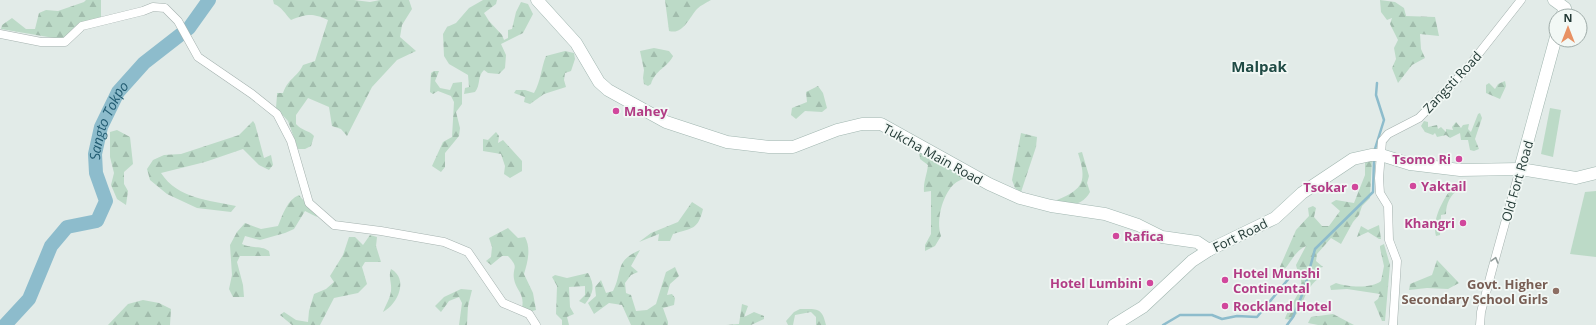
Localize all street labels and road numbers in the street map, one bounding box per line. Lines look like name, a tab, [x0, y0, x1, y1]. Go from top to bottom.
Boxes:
street label: Zangsti Road	[1419, 47, 1485, 117]
street label: Tukcha Main Road	[880, 119, 986, 189]
street label: Old Fort Road	[1497, 138, 1537, 224]
street label: Fort Road	[1210, 214, 1270, 256]

